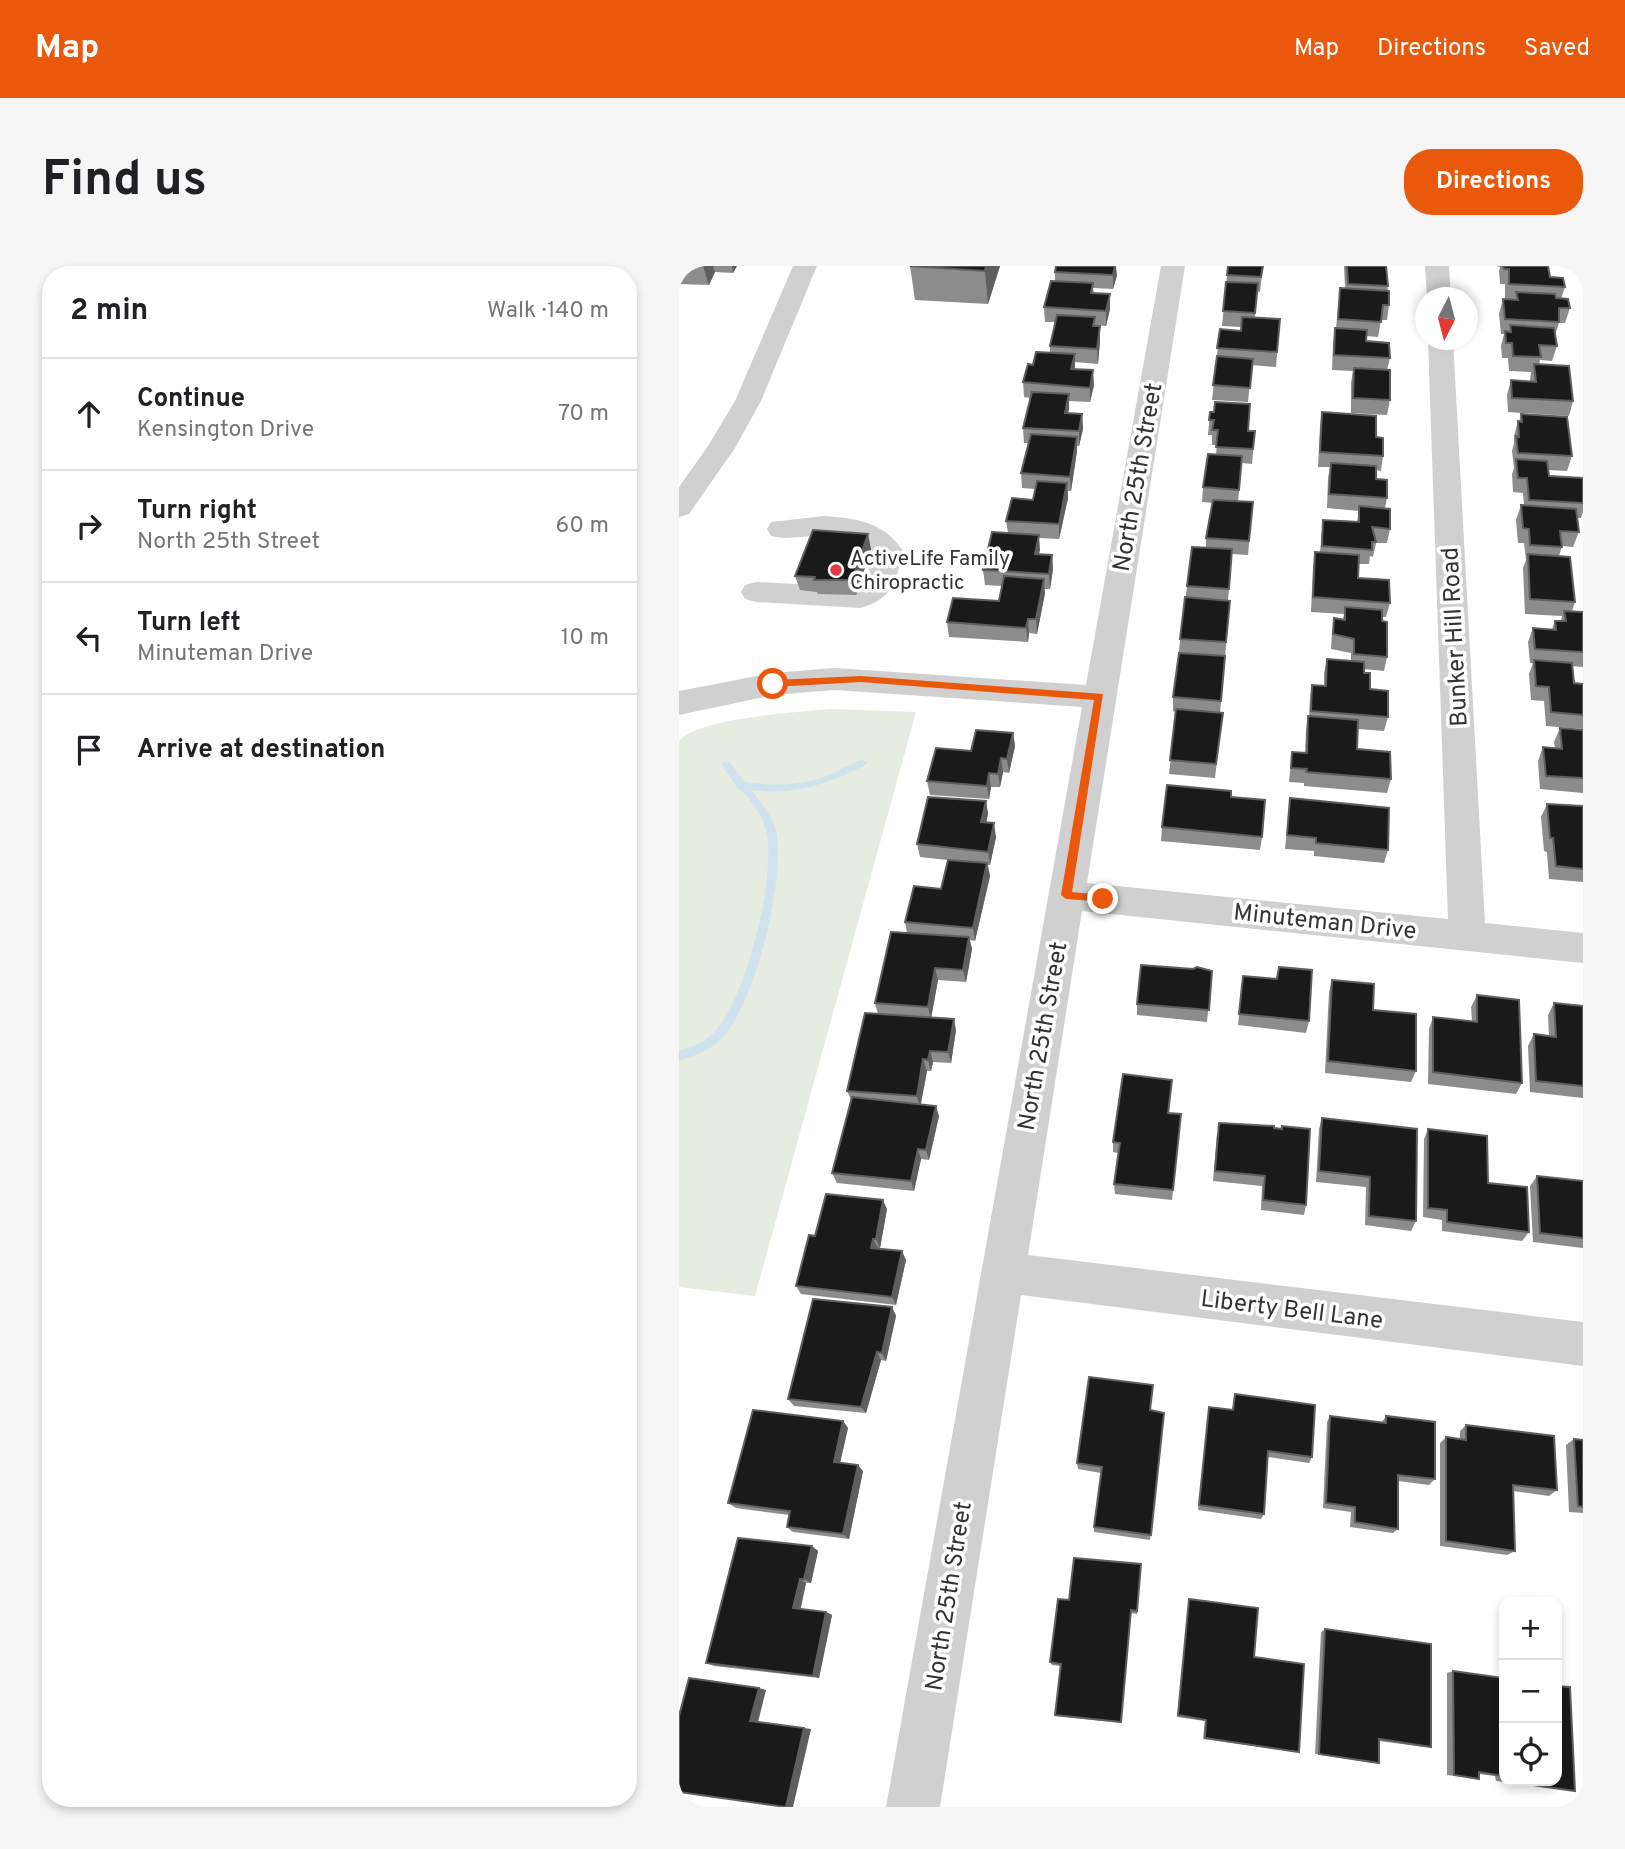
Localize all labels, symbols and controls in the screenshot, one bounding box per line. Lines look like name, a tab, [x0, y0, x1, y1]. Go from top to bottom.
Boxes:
text: Map	[35, 28, 99, 70]
text: Map	[1294, 34, 1339, 64]
text: Directions	[1377, 34, 1486, 64]
text: Saved	[1524, 34, 1590, 64]
button: Directions	[1404, 149, 1583, 215]
text: Find us	[42, 151, 207, 213]
north arrow	[1415, 287, 1478, 350]
text: 2 min	[70, 293, 148, 330]
text: Walk · 140 m	[487, 297, 609, 326]
street label: North 25th Street	[1108, 381, 1170, 574]
text: Continue	[137, 383, 245, 416]
icon: ahead	[70, 395, 108, 433]
text: 70 m	[558, 400, 609, 429]
text: Kensington Drive	[137, 416, 314, 445]
text: Turn right	[137, 495, 257, 528]
icon: right	[70, 507, 108, 545]
text: 60 m	[556, 512, 609, 541]
text: North 25th Street	[137, 528, 320, 557]
place label: ActiveLife Family Chiropractic	[850, 546, 1010, 597]
street label: Bunker Hill Road	[1436, 546, 1476, 727]
marker: ActiveLife Family Chiropractic	[828, 562, 844, 578]
text: Turn left	[137, 607, 241, 640]
icon: left	[70, 619, 108, 657]
text: 10 m	[561, 624, 609, 653]
text: Minuteman Drive	[137, 640, 313, 669]
route start	[757, 668, 788, 699]
icon: arrive	[70, 731, 108, 769]
text: Arrive at destination	[137, 734, 385, 767]
route end	[1087, 883, 1118, 914]
street label: Minuteman Drive	[1232, 898, 1418, 948]
street label: North 25th Street	[1013, 940, 1075, 1133]
street label: Liberty Bell Lane	[1199, 1285, 1385, 1337]
street label: North 25th Street	[920, 1500, 980, 1693]
map controls	[1499, 1597, 1562, 1786]
button: +	[1499, 1597, 1562, 1660]
button: −	[1499, 1660, 1562, 1723]
button: locate	[1499, 1723, 1562, 1786]

